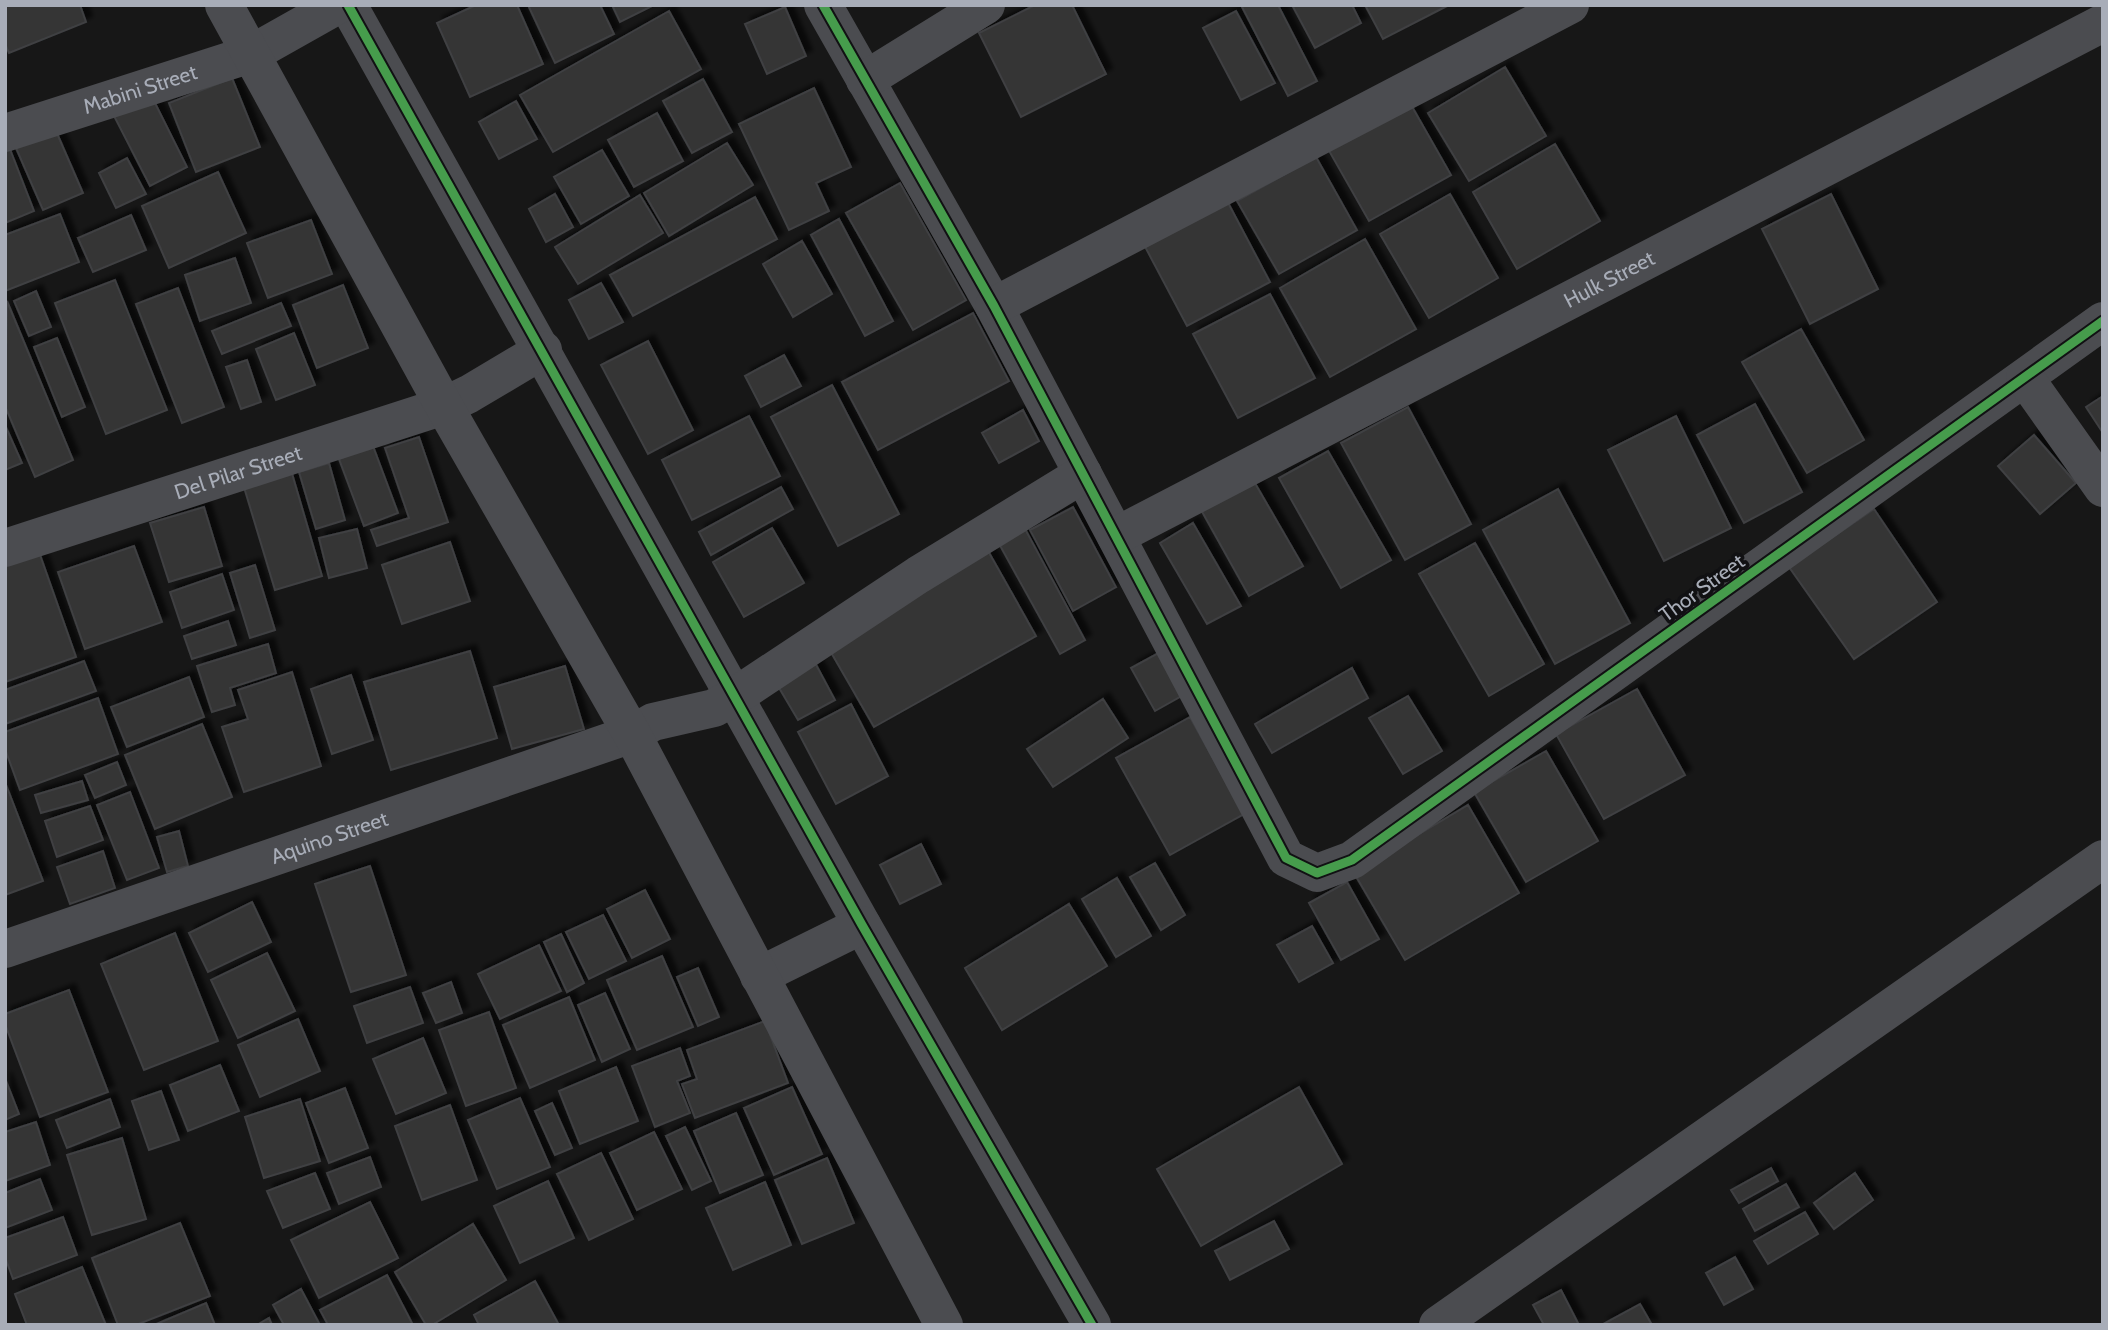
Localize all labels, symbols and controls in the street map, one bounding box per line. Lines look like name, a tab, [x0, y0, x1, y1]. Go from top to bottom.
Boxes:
street label: Mabini Street	[80, 59, 200, 119]
street label: Hulk Street	[1560, 245, 1659, 313]
street label: Del Pilar Street	[171, 440, 305, 504]
street label: Thor Street	[1654, 548, 1749, 627]
street label: Aquino Street	[268, 806, 391, 869]

